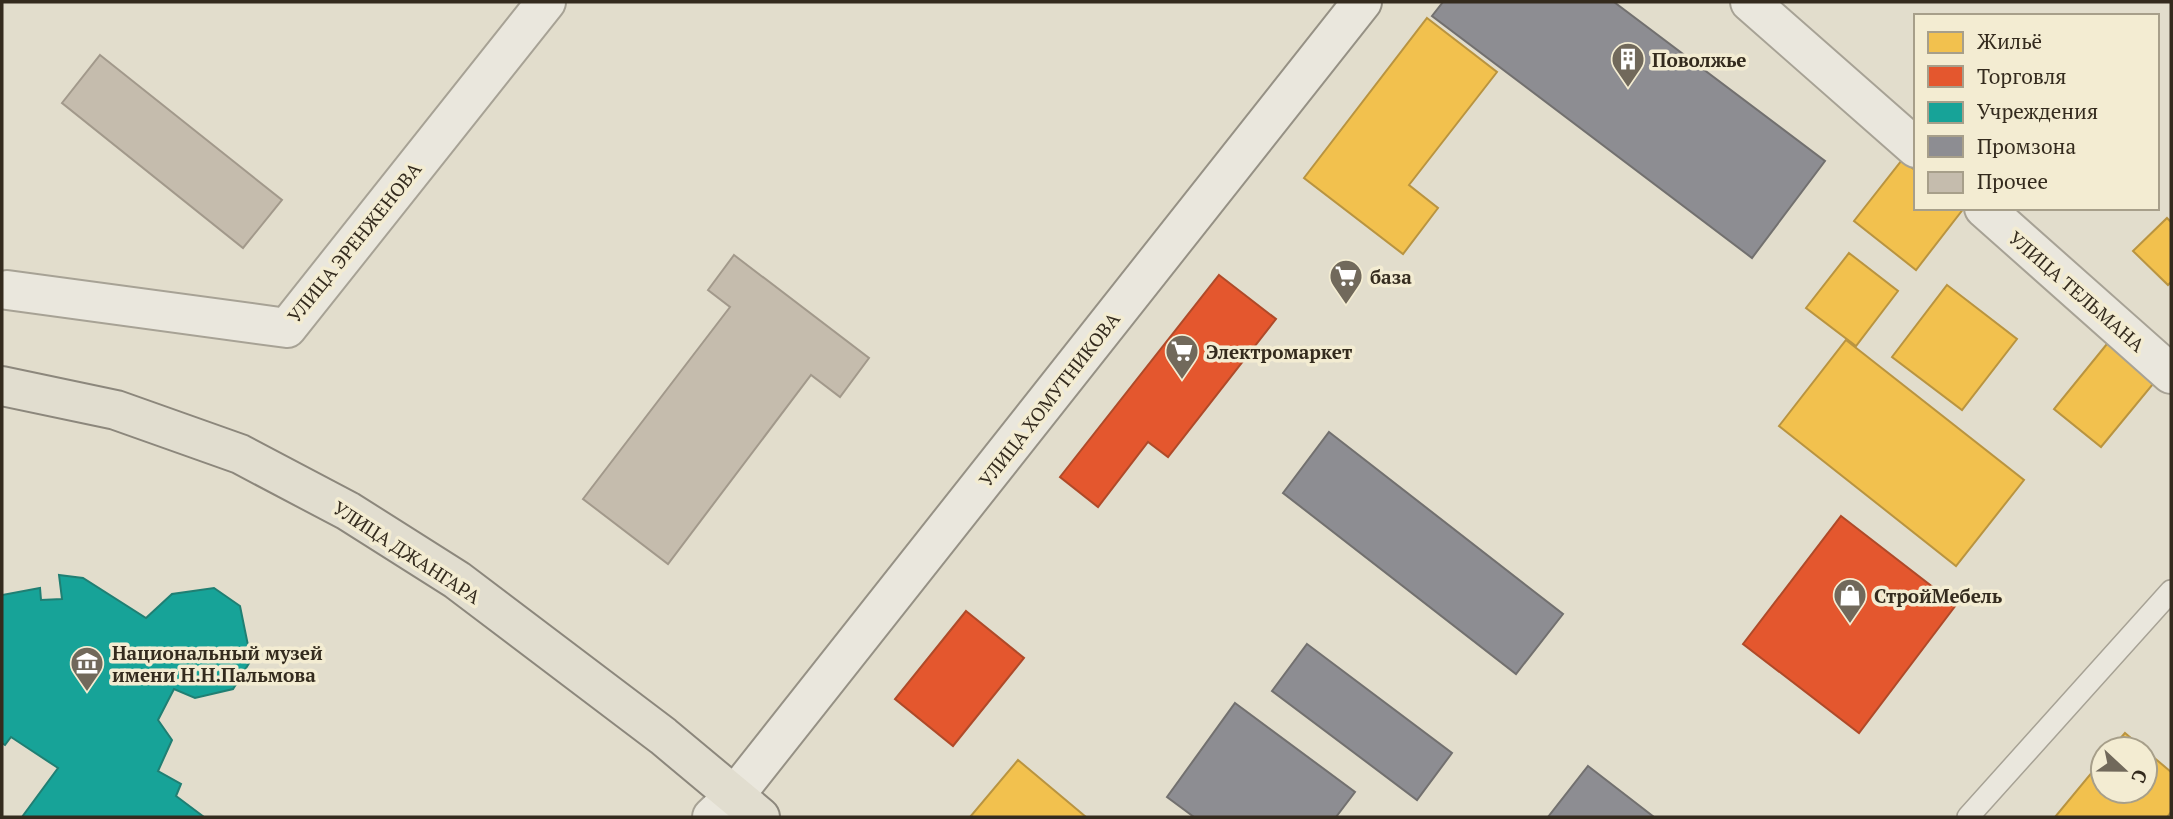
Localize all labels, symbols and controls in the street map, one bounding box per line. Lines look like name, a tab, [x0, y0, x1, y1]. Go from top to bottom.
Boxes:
legend	[1914, 14, 2159, 210]
text: Жильё	[1977, 27, 2042, 55]
building icon: Поволжье	[1609, 40, 1647, 89]
place label: Поволжье	[1652, 47, 1747, 72]
text: Торговля	[1977, 62, 2066, 90]
text: Учреждения	[1977, 97, 2098, 125]
text: Промзона	[1977, 132, 2076, 160]
street label: УЛИЦА ЭРЕНЖЕНОВА	[282, 157, 426, 327]
text: Прочее	[1977, 167, 2048, 195]
street label: УЛИЦА ТЕЛЬМАНА	[2004, 225, 2150, 357]
supermarket icon: база	[1327, 257, 1365, 306]
place label: база	[1370, 264, 1412, 289]
street label: УЛИЦА ХОМУТНИКОВА	[973, 307, 1125, 491]
supermarket icon: Электромаркет	[1163, 332, 1201, 381]
place label: Электромаркет	[1206, 339, 1353, 364]
street label: УЛИЦА ДЖАНГАРА	[329, 495, 485, 609]
shop icon: СтройМебель	[1831, 576, 1869, 625]
place label: СтройМебель	[1874, 583, 2003, 608]
place label: Национальный музей имени Н.Н.Пальмова	[112, 640, 323, 687]
museum icon: Национальный музей имени Н.Н.Пальмова	[68, 644, 106, 693]
north arrow	[2089, 735, 2159, 805]
text: С	[2126, 766, 2154, 787]

